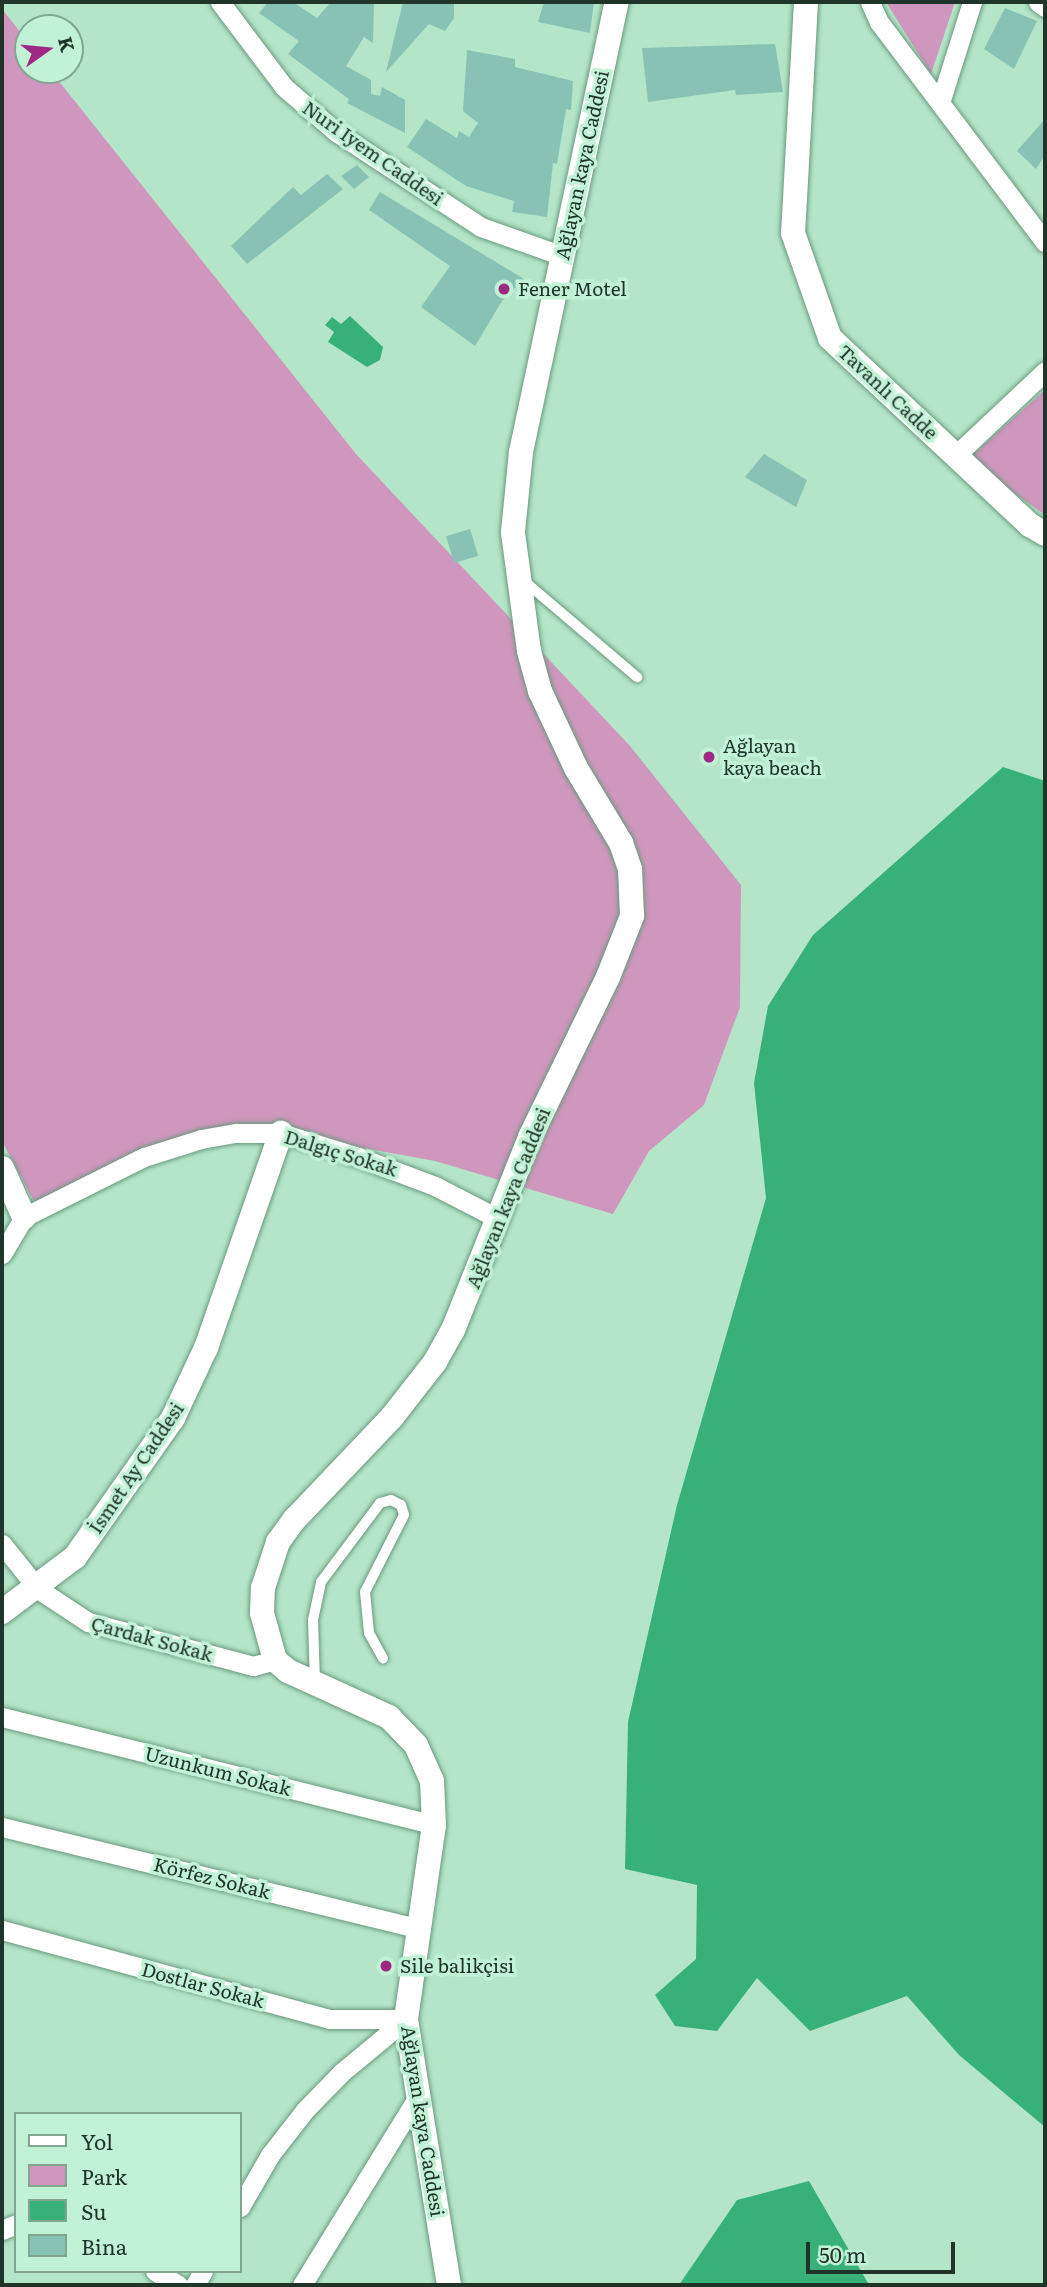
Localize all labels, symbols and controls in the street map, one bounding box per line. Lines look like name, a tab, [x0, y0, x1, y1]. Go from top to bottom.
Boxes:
north arrow	[14, 14, 84, 84]
text: K	[52, 33, 83, 55]
street label: Ağlayan kaya Caddesi	[551, 68, 613, 262]
street label: Nuri Iyem Caddesi	[298, 96, 448, 210]
place label: Fener Motel	[518, 278, 627, 300]
marker: Fener Motel	[496, 281, 512, 297]
street label: Tavanlı Cadde	[833, 340, 943, 444]
place label: Ağlayan kaya beach	[723, 735, 822, 779]
marker: Ağlayan kaya beach	[701, 749, 717, 765]
street label: Ağlayan kaya Caddesi	[461, 1104, 555, 1292]
street label: Dalgıç Sokak	[282, 1125, 400, 1181]
street label: İsmet Ay Caddesi	[84, 1398, 188, 1538]
street label: Çardak Sokak	[89, 1612, 215, 1666]
street label: Uzunkum Sokak	[143, 1742, 293, 1800]
street label: Körfez Sokak	[151, 1852, 273, 1904]
place label: Sile balikçisi	[400, 1955, 514, 1977]
street label: Dostlar Sokak	[139, 1958, 267, 2012]
marker: Sile balikçisi	[378, 1958, 394, 1974]
street label: Ağlayan kaya Caddesi	[397, 2024, 449, 2218]
legend	[14, 2112, 242, 2273]
text: Yol	[81, 2125, 113, 2156]
text: Park	[81, 2160, 127, 2191]
text: Su	[81, 2195, 107, 2226]
scale bar	[809, 2228, 958, 2272]
text: Bina	[81, 2230, 127, 2261]
text: 50 m	[819, 2238, 866, 2269]

